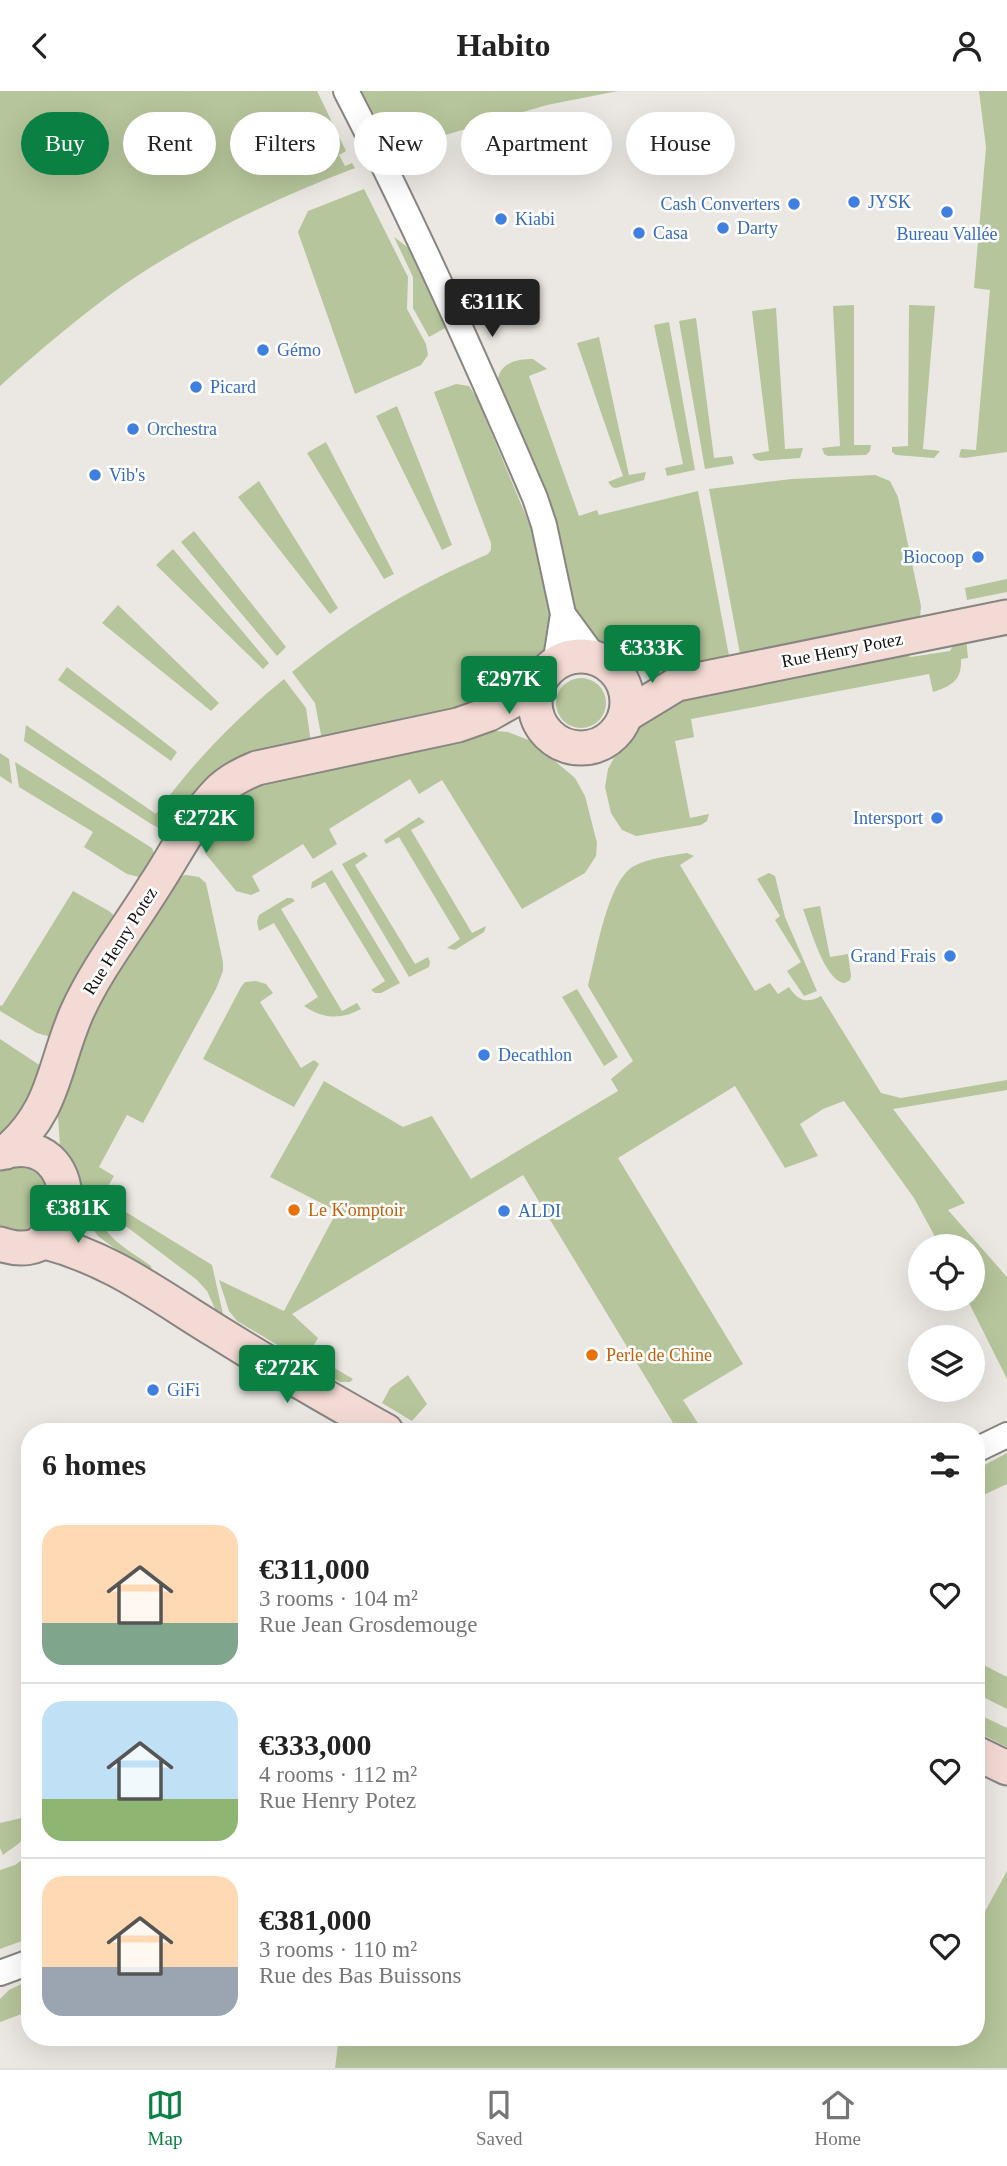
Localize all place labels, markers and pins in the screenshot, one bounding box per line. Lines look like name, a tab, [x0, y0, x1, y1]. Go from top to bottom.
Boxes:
place label: JYSK	[868, 192, 911, 212]
place label: Cash Converters	[661, 194, 780, 214]
marker: JYSK	[846, 194, 862, 210]
marker: Cash Converters	[786, 196, 802, 212]
marker: Bureau Vallée	[939, 204, 955, 220]
place label: Kiabi	[515, 209, 555, 229]
marker: Kiabi	[493, 211, 509, 227]
place label: Darty	[737, 218, 778, 238]
marker: Darty	[715, 220, 731, 236]
place label: Casa	[653, 223, 688, 243]
place label: Bureau Vallée	[896, 224, 998, 244]
marker: Casa	[631, 225, 647, 241]
pin: €311K	[443, 279, 541, 339]
place label: Gémo	[277, 340, 321, 360]
marker: Gémo	[255, 342, 271, 358]
place label: Picard	[210, 377, 256, 397]
marker: Picard	[188, 379, 204, 395]
place label: Orchestra	[147, 419, 217, 439]
marker: Orchestra	[125, 421, 141, 437]
place label: Vib's	[109, 465, 145, 485]
marker: Vib's	[87, 467, 103, 483]
place label: Biocoop	[903, 547, 964, 567]
marker: Biocoop	[970, 549, 986, 565]
pin: €333K	[603, 625, 701, 685]
pin: €297K	[460, 657, 558, 716]
pin: €272K	[157, 795, 255, 855]
place label: Intersport	[853, 808, 923, 828]
marker: Intersport	[929, 810, 945, 826]
place label: Grand Frais	[851, 946, 936, 966]
marker: Grand Frais	[942, 948, 958, 964]
place label: Decathlon	[498, 1045, 572, 1065]
marker: Decathlon	[476, 1047, 492, 1063]
pin: €381K	[29, 1185, 127, 1245]
place label: Le K'omptoir	[308, 1200, 405, 1220]
place label: ALDI	[518, 1201, 561, 1221]
marker: Le K'omptoir	[286, 1202, 302, 1218]
marker: ALDI	[496, 1203, 512, 1219]
pin: €272K	[238, 1345, 336, 1405]
place label: Perle de Chine	[606, 1345, 712, 1365]
marker: Perle de Chine	[584, 1347, 600, 1363]
place label: GiFi	[167, 1380, 200, 1400]
marker: GiFi	[145, 1382, 161, 1398]

